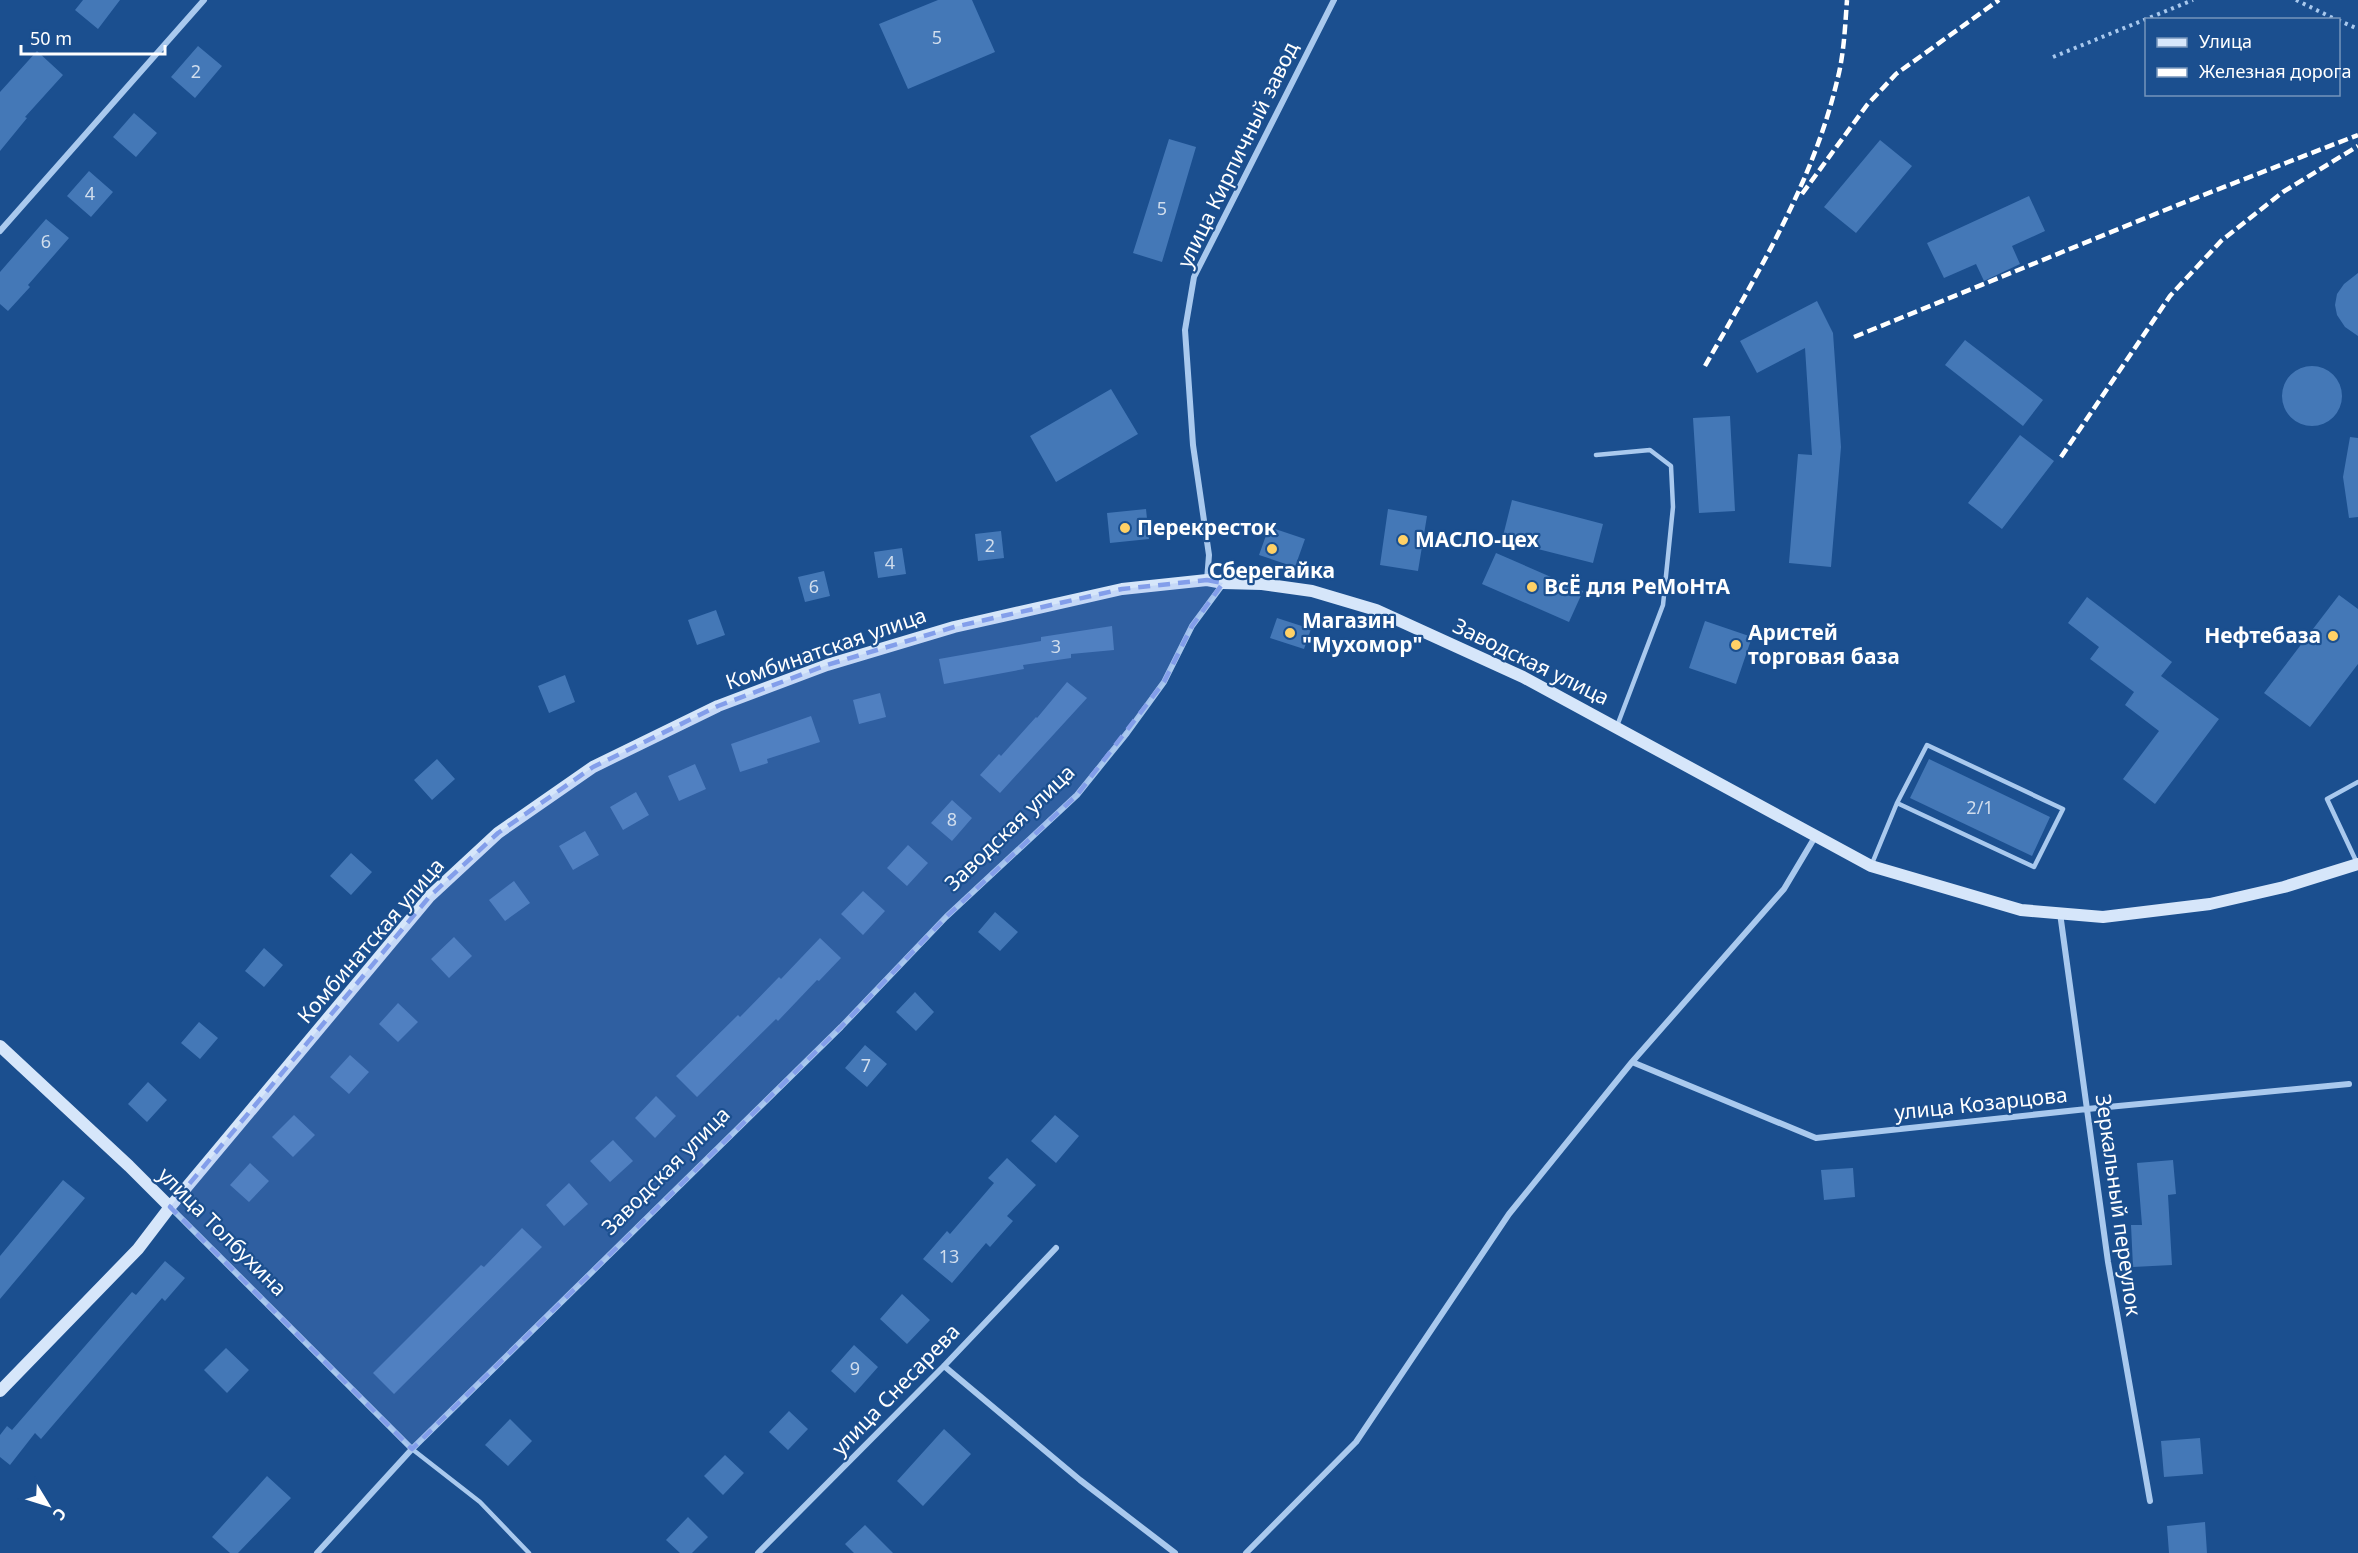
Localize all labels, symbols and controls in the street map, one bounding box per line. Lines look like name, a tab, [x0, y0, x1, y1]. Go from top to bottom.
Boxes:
scale bar	[21, 18, 165, 56]
legend	[2145, 18, 2340, 96]
house number: 5	[932, 25, 942, 49]
text: 50 m	[30, 26, 72, 50]
text: Улица	[2199, 29, 2252, 53]
street label: улица Кирпичный завод	[1170, 37, 1304, 272]
house number: 2	[191, 59, 201, 83]
text: Железная дорога	[2199, 59, 2351, 83]
house number: 4	[85, 181, 95, 205]
house number: 5	[1157, 196, 1167, 220]
house number: 6	[41, 229, 51, 253]
place label: Перекресток	[1137, 513, 1277, 541]
marker: Перекресток	[1118, 521, 1132, 535]
place label: МАСЛО-цех	[1415, 525, 1539, 553]
house number: 2	[985, 533, 995, 557]
marker: МАСЛО-цех	[1396, 533, 1410, 547]
marker: Сберегайка	[1265, 542, 1279, 556]
house number: 4	[885, 550, 895, 574]
place label: Сберегайка	[1209, 556, 1335, 584]
place label: ВсЁ для РеМоНтА	[1544, 572, 1730, 600]
house number: 6	[809, 574, 819, 598]
marker: ВсЁ для РеМоНтА	[1525, 580, 1539, 594]
street label: Комбинатская улица	[722, 601, 930, 696]
place label: Магазин "Мухомор"	[1302, 606, 1422, 658]
street label: Заводская улица	[1449, 611, 1614, 711]
place label: Аристей торговая база	[1748, 618, 1900, 670]
place label: Нефтебаза	[2204, 621, 2321, 649]
marker: Магазин "Мухомор"	[1283, 626, 1297, 640]
marker: Нефтебаза	[2326, 629, 2340, 643]
house number: 3	[1051, 634, 1061, 658]
marker: Аристей торговая база	[1729, 638, 1743, 652]
street label: Заводская улица	[938, 758, 1080, 897]
house number: 2/1	[1966, 795, 1994, 819]
house number: 8	[947, 807, 957, 831]
street label: Комбинатская улица	[291, 852, 450, 1029]
house number: 7	[861, 1053, 871, 1077]
street label: улица Козарцова	[1893, 1080, 2069, 1126]
street label: Зеркальный переулок	[2090, 1092, 2148, 1318]
street label: Заводская улица	[595, 1100, 735, 1240]
street label: улица Толбухина	[152, 1161, 293, 1302]
house number: 13	[939, 1244, 959, 1268]
street label: улица Снесарева	[825, 1317, 965, 1461]
house number: 9	[850, 1356, 860, 1380]
north arrow	[18, 1475, 78, 1535]
text: С	[48, 1503, 72, 1525]

